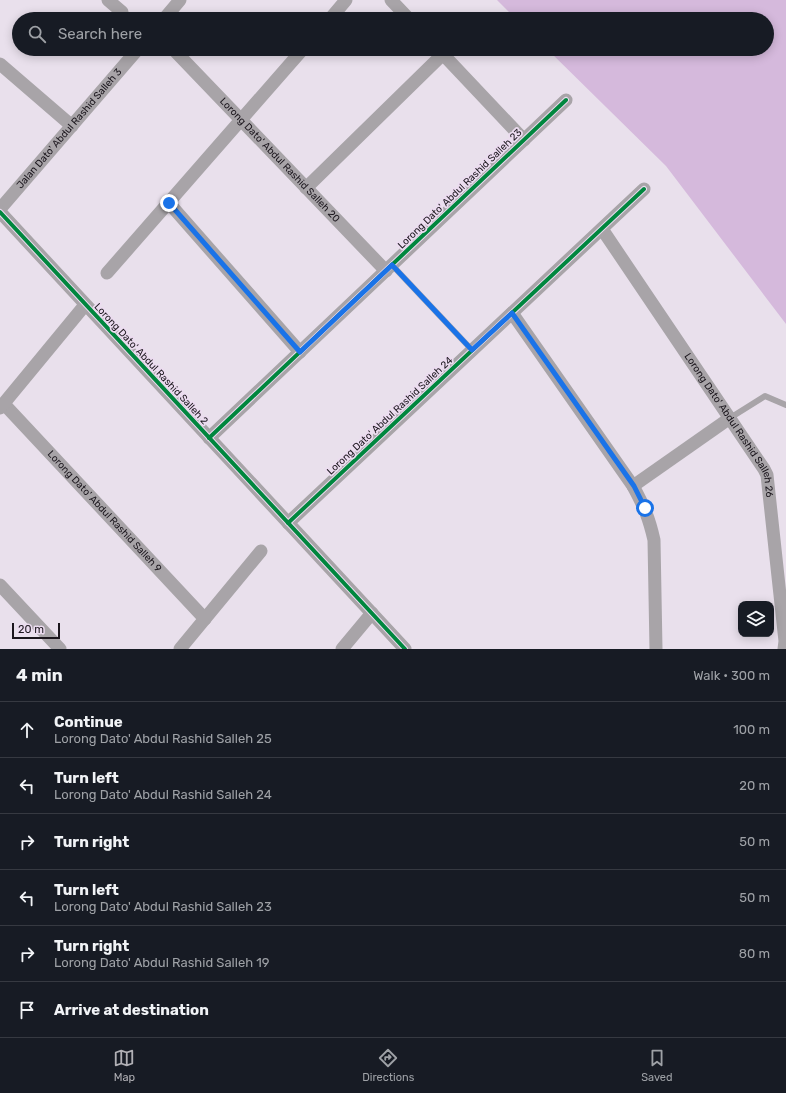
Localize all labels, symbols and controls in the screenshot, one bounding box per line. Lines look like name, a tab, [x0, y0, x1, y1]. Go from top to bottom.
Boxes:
search box	[12, 12, 774, 56]
icon: search	[26, 23, 48, 45]
text: Search here	[58, 25, 142, 43]
street label: Jalan Dato' Abdul Rashid Salleh 3	[14, 66, 124, 191]
street label: Lorong Dato' Abdul Rashid Salleh 20	[217, 95, 342, 225]
street label: Lorong Dato' Abdul Rashid Salleh 23	[396, 127, 524, 251]
route end	[160, 194, 178, 212]
street label: Lorong Dato' Abdul Rashid Salleh 2	[92, 301, 211, 427]
street label: Lorong Dato' Abdul Rashid Salleh 26	[682, 351, 775, 498]
street label: Lorong Dato' Abdul Rashid Salleh 24	[325, 354, 455, 478]
street label: Lorong Dato' Abdul Rashid Salleh 9	[45, 448, 164, 575]
route start	[636, 499, 654, 517]
map controls	[738, 601, 774, 637]
button: layers	[738, 601, 774, 637]
scale bar	[12, 621, 60, 640]
text: 20 m	[18, 623, 44, 636]
text: 4 min	[16, 665, 63, 685]
text: Walk · 300 m	[693, 668, 770, 683]
text: Continue	[54, 713, 123, 731]
icon: ahead	[16, 719, 38, 741]
text: 100 m	[733, 722, 770, 737]
text: Lorong Dato' Abdul Rashid Salleh 25	[54, 731, 272, 746]
text: Turn left	[54, 769, 119, 787]
icon: left	[16, 775, 38, 797]
text: 20 m	[739, 778, 770, 793]
text: Lorong Dato' Abdul Rashid Salleh 24	[54, 787, 272, 802]
icon: right	[16, 831, 38, 853]
text: Turn right	[54, 833, 129, 851]
text: 50 m	[739, 834, 770, 849]
text: Turn left	[54, 881, 119, 899]
icon: left	[16, 887, 38, 909]
text: 50 m	[739, 890, 770, 905]
text: Lorong Dato' Abdul Rashid Salleh 23	[54, 899, 272, 914]
text: Turn right	[54, 937, 129, 955]
icon: right	[16, 943, 38, 965]
text: 80 m	[739, 946, 770, 961]
text: Lorong Dato' Abdul Rashid Salleh 19	[54, 955, 270, 970]
icon: arrive	[16, 999, 38, 1021]
text: Arrive at destination	[54, 1001, 209, 1019]
tab: Map	[113, 1047, 135, 1084]
tab: Directions	[362, 1047, 414, 1084]
tab: Saved	[641, 1047, 673, 1084]

